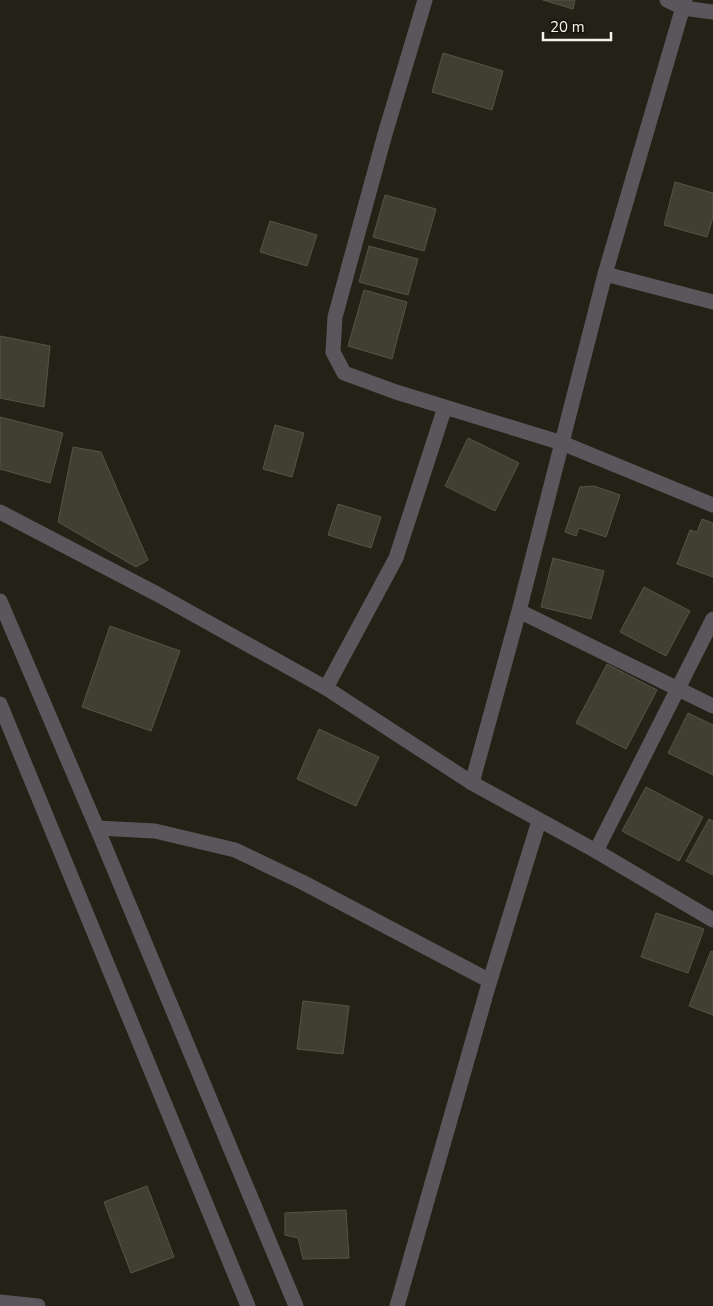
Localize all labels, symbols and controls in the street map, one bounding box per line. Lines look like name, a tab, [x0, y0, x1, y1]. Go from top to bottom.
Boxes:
scale bar	[543, 10, 610, 42]
text: 20 m	[550, 17, 585, 37]

